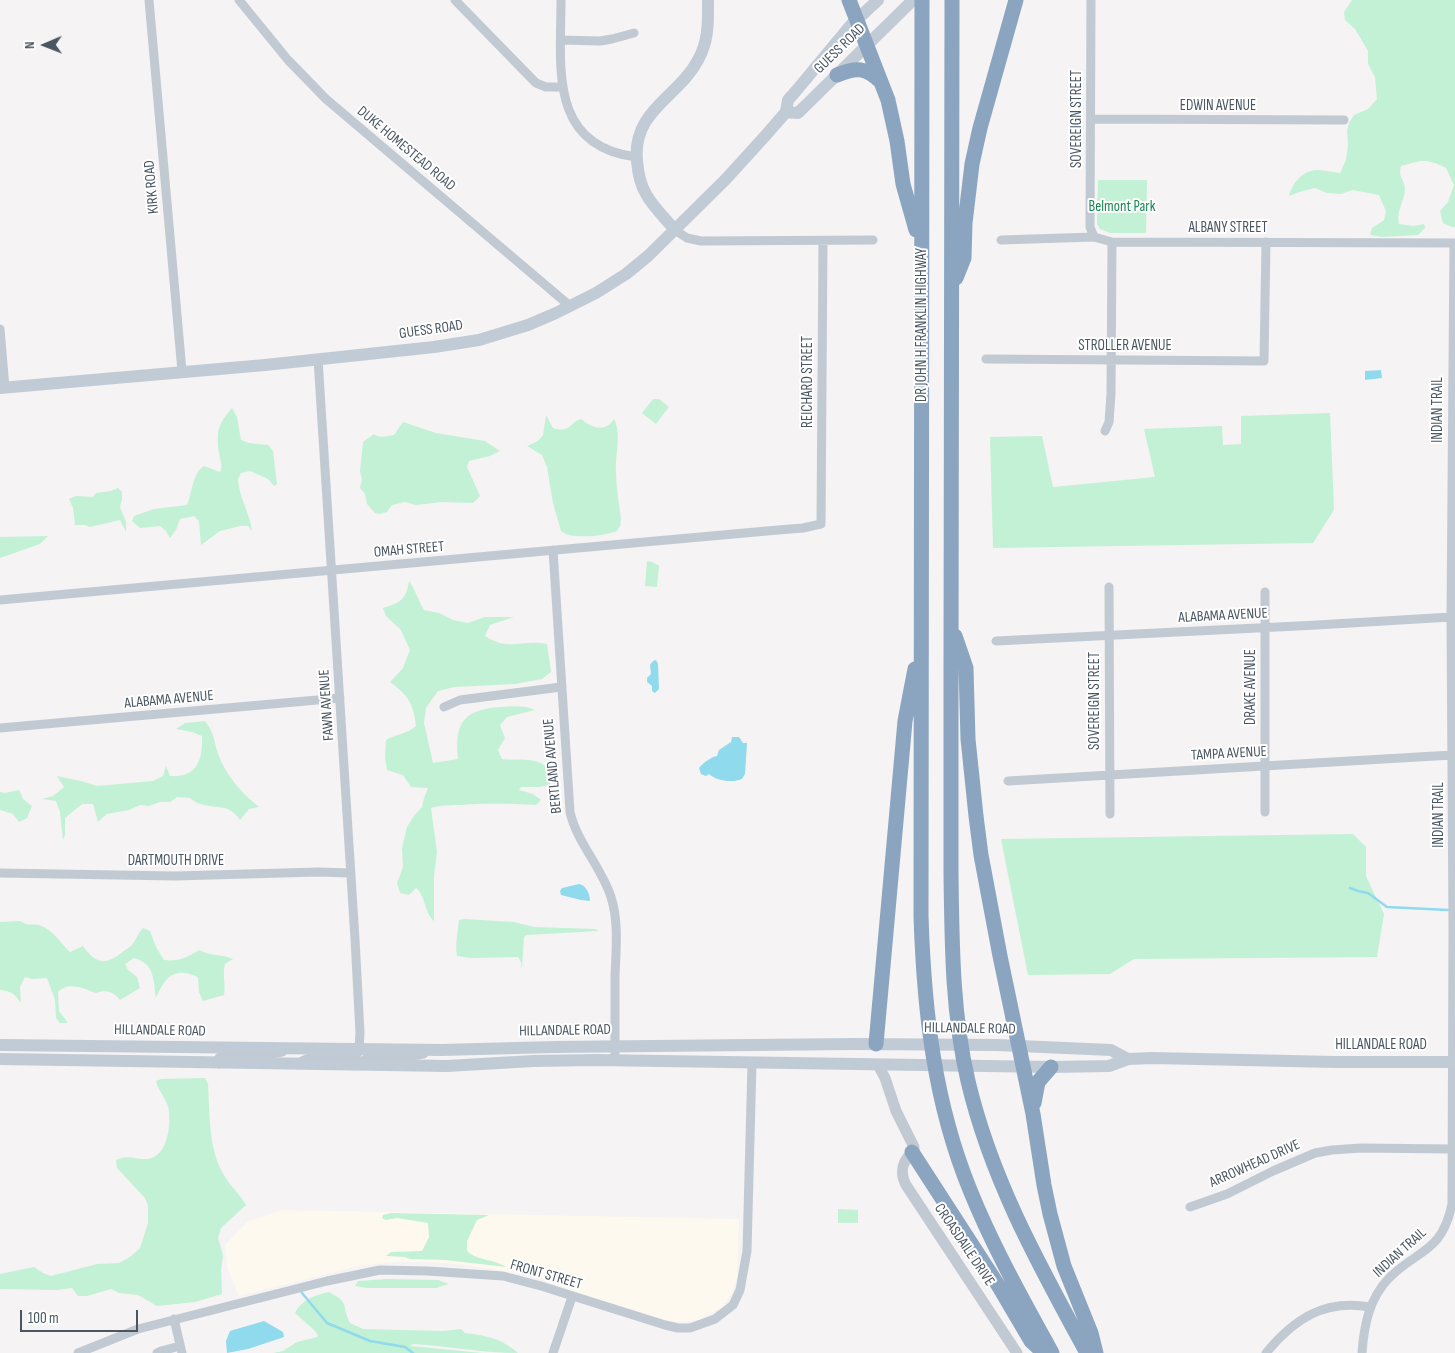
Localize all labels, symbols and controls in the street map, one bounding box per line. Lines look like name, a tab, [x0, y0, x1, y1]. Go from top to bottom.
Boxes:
north arrow	[20, 20, 70, 70]
street label: GUESS ROAD	[811, 20, 869, 78]
text: N	[21, 41, 38, 49]
street label: SOVEREIGN STREET	[1068, 70, 1086, 168]
street label: EDWIN AVENUE	[1180, 97, 1256, 115]
street label: DUKE HOMESTEAD ROAD	[353, 103, 459, 195]
street label: KIRK ROAD	[141, 159, 163, 215]
park label: Belmont Park	[1089, 198, 1155, 216]
street label: ALBANY STREET	[1188, 219, 1268, 237]
street label: DR JOHN H FRANKLIN HIGHWAY	[913, 248, 931, 402]
street label: GUESS ROAD	[398, 317, 464, 343]
street label: REICHARD STREET	[799, 336, 817, 428]
street label: STROLLER AVENUE	[1078, 337, 1172, 355]
street label: INDIAN TRAIL	[1429, 377, 1447, 443]
street label: OMAH STREET	[373, 538, 445, 562]
street label: ALABAMA AVENUE	[1178, 605, 1268, 627]
street label: DRAKE AVENUE	[1242, 649, 1260, 725]
street label: SOVEREIGN STREET	[1086, 652, 1104, 750]
street label: FAWN AVENUE	[316, 669, 338, 741]
street label: ALABAMA AVENUE	[124, 687, 214, 713]
street label: BERTLAND AVENUE	[540, 718, 566, 814]
street label: TAMPA AVENUE	[1191, 743, 1267, 765]
street label: INDIAN TRAIL	[1430, 782, 1448, 848]
street label: DARTMOUTH DRIVE	[128, 852, 224, 870]
street label: HILLANDALE ROAD	[924, 1019, 1016, 1039]
street label: HILLANDALE ROAD	[114, 1021, 206, 1041]
street label: HILLANDALE ROAD	[519, 1021, 611, 1041]
street label: HILLANDALE ROAD	[1335, 1036, 1427, 1054]
street label: ARROWHEAD DRIVE	[1207, 1136, 1303, 1192]
street label: CROASDAILE DRIVE	[930, 1200, 998, 1290]
street label: INDIAN TRAIL	[1370, 1224, 1430, 1282]
street label: FRONT STREET	[508, 1256, 584, 1294]
scale bar	[22, 1300, 140, 1332]
text: 100 m	[28, 1309, 59, 1328]

